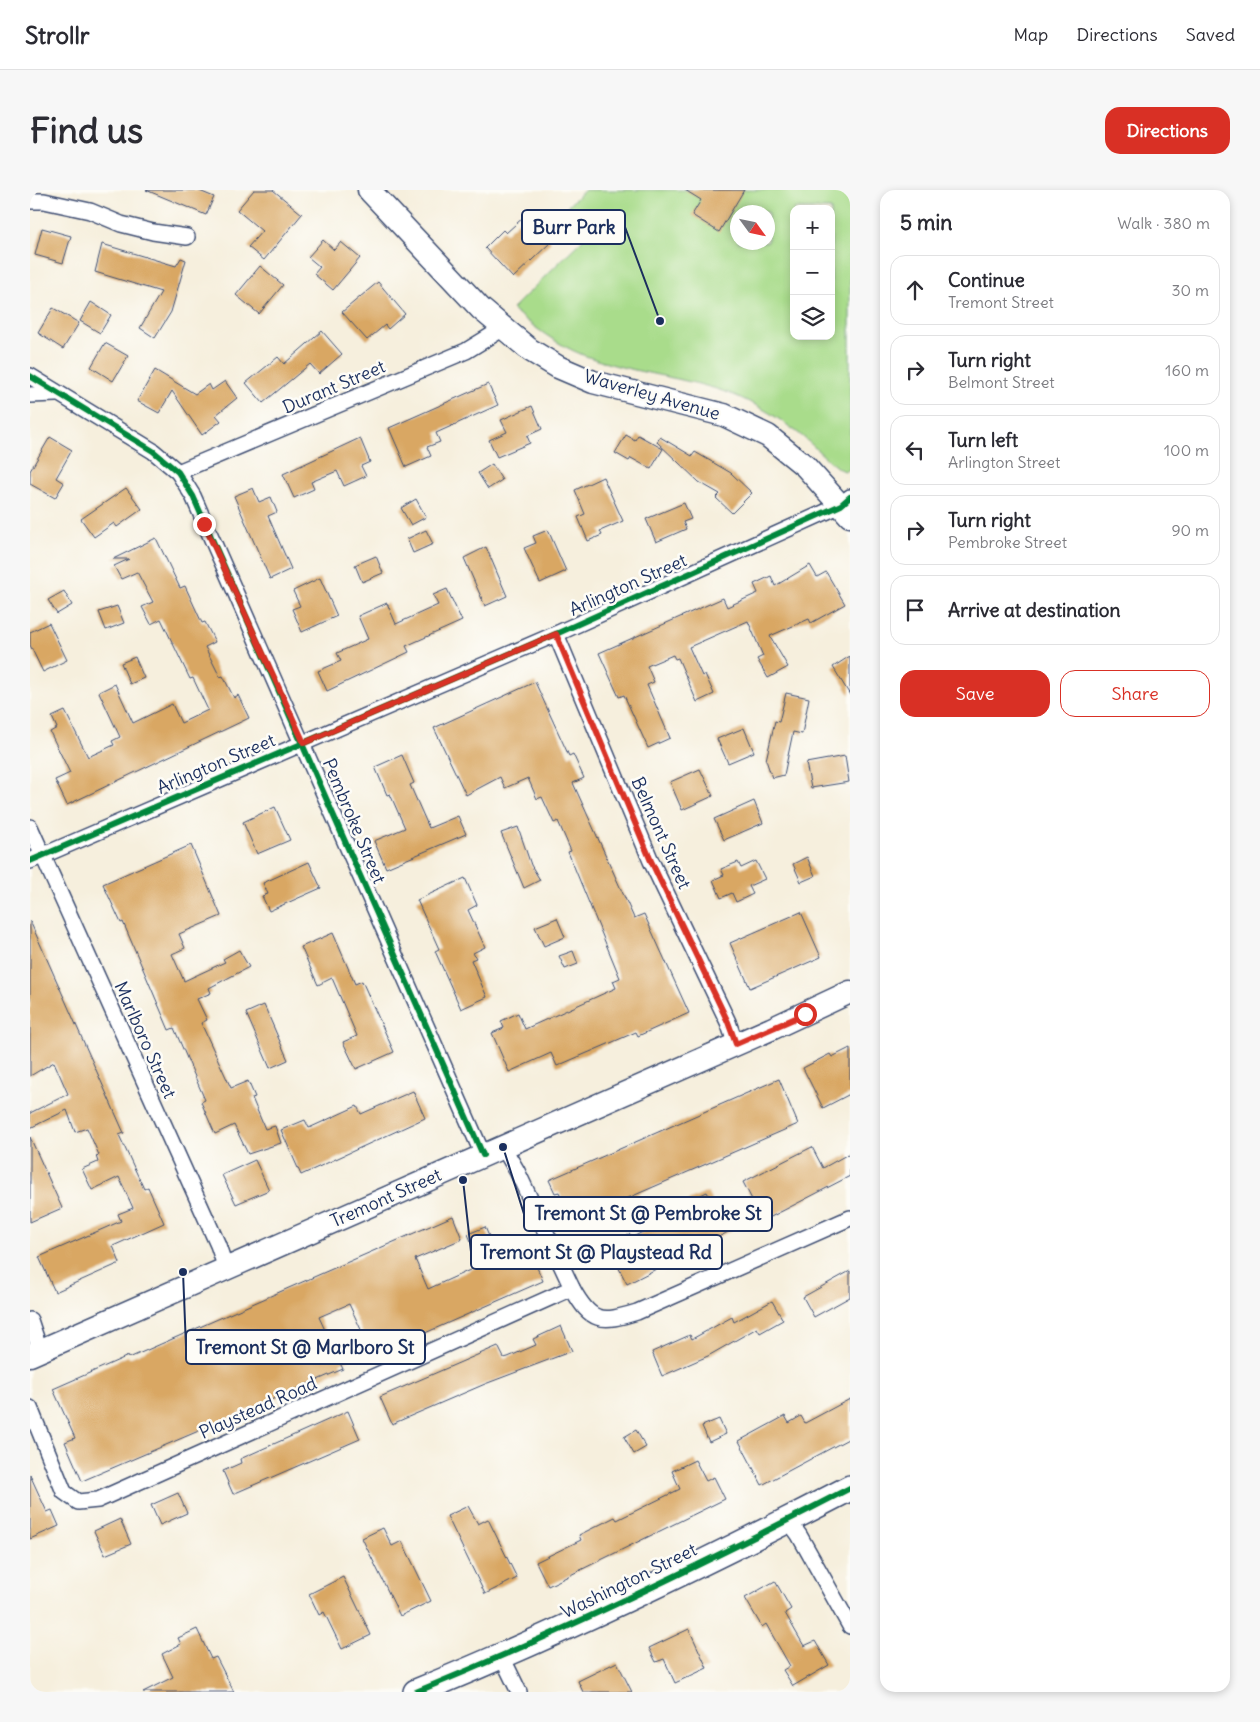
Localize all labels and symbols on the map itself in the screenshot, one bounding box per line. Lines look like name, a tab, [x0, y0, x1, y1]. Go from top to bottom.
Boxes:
north arrow	[730, 205, 775, 250]
callout: Burr Park	[522, 210, 625, 244]
text: Burr Park	[533, 215, 616, 239]
street label: Durant Street	[279, 355, 389, 418]
street label: Waverley Avenue	[581, 364, 723, 425]
route end	[193, 513, 216, 536]
street label: Arlington Street	[565, 548, 690, 621]
street label: Arlington Street	[153, 728, 278, 799]
street label: Pembroke Street	[318, 755, 391, 887]
street label: Belmont Street	[627, 773, 696, 892]
street label: Marlboro Street	[109, 978, 182, 1102]
route start	[794, 1003, 817, 1026]
street label: Tremont Street	[327, 1163, 445, 1232]
callout: Tremont St @ Pembroke St	[524, 1197, 772, 1231]
text: Tremont St @ Pembroke St	[534, 1201, 762, 1225]
callout: Tremont St @ Playstead Rd	[471, 1235, 722, 1269]
text: Tremont St @ Playstead Rd	[480, 1240, 712, 1264]
callout: Tremont St @ Marlboro St	[186, 1330, 425, 1364]
text: Tremont St @ Marlboro St	[196, 1335, 415, 1359]
street label: Playstead Road	[195, 1371, 321, 1444]
street label: Washington Street	[557, 1538, 700, 1623]

